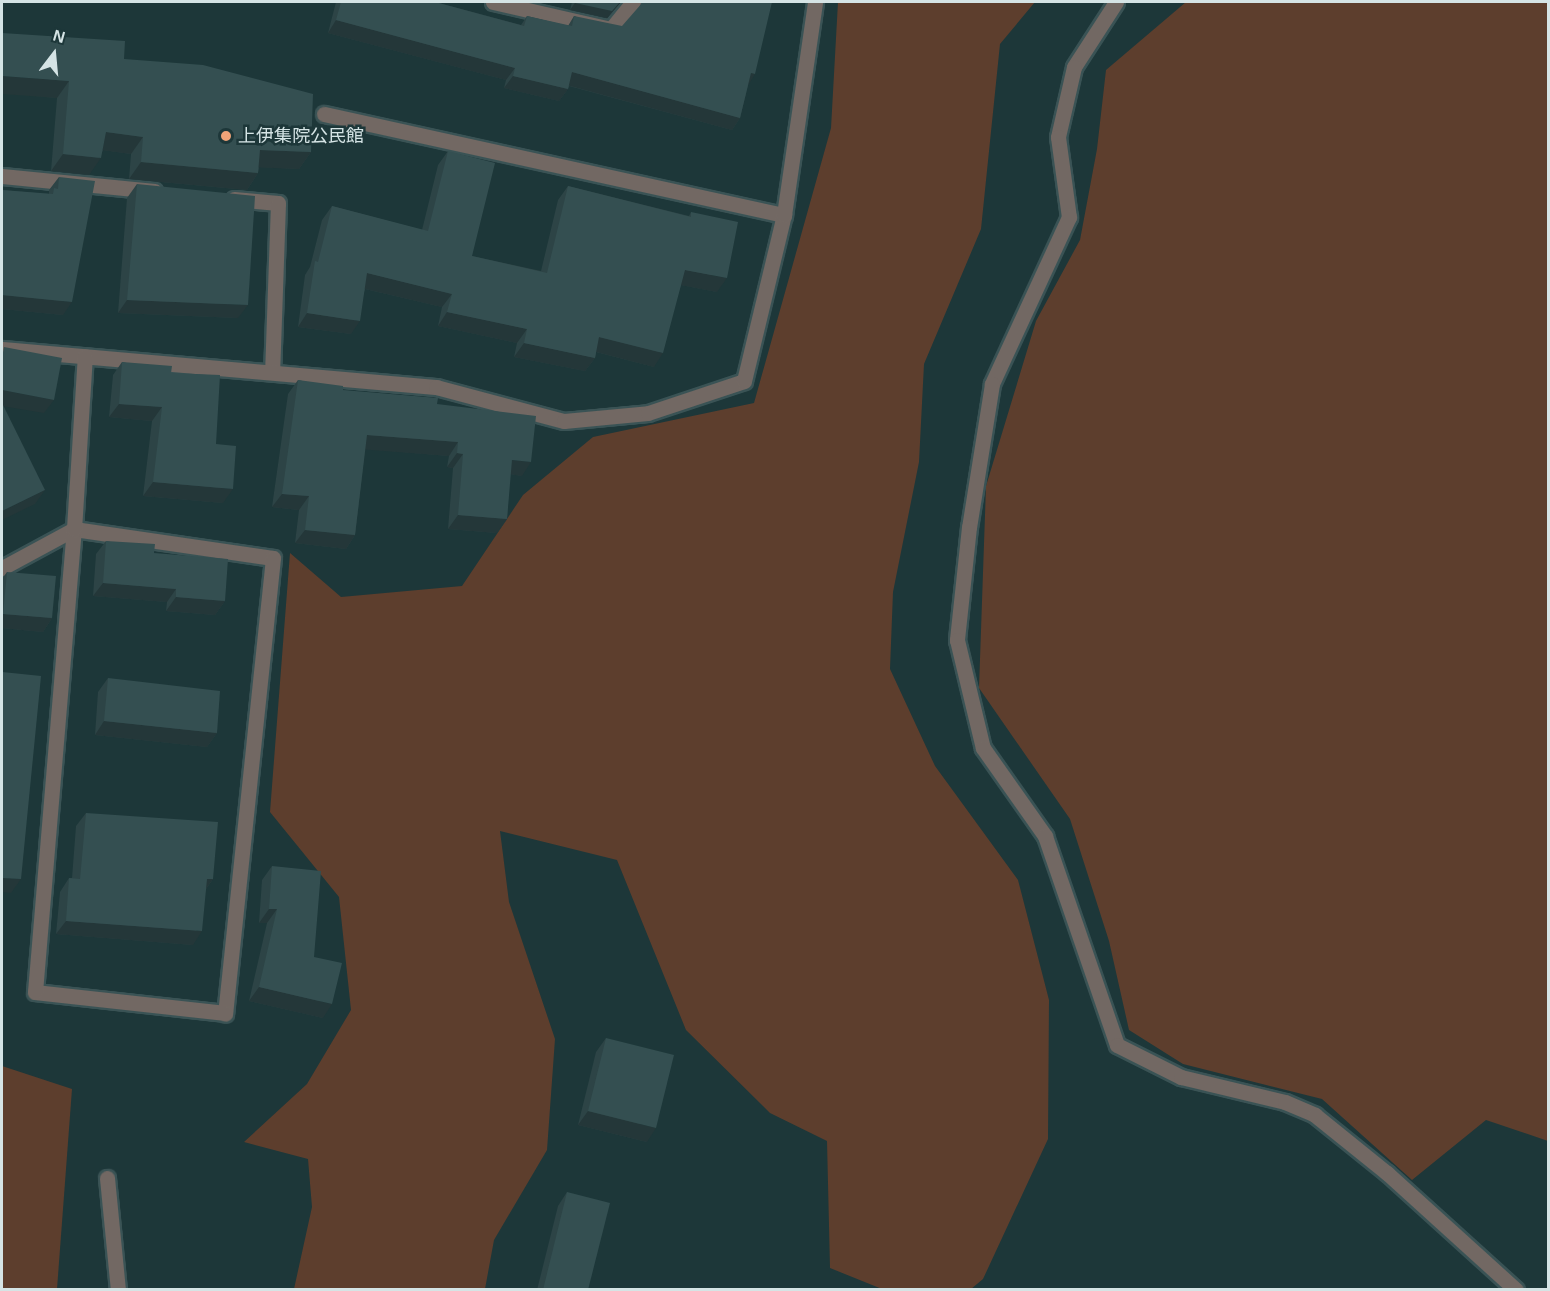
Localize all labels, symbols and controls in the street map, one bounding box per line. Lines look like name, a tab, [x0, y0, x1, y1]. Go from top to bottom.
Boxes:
north arrow	[24, 24, 84, 84]
text: N	[51, 26, 67, 46]
place label: 上伊集院公民館	[238, 125, 364, 147]
marker: 上伊集院公民館	[219, 129, 233, 143]

